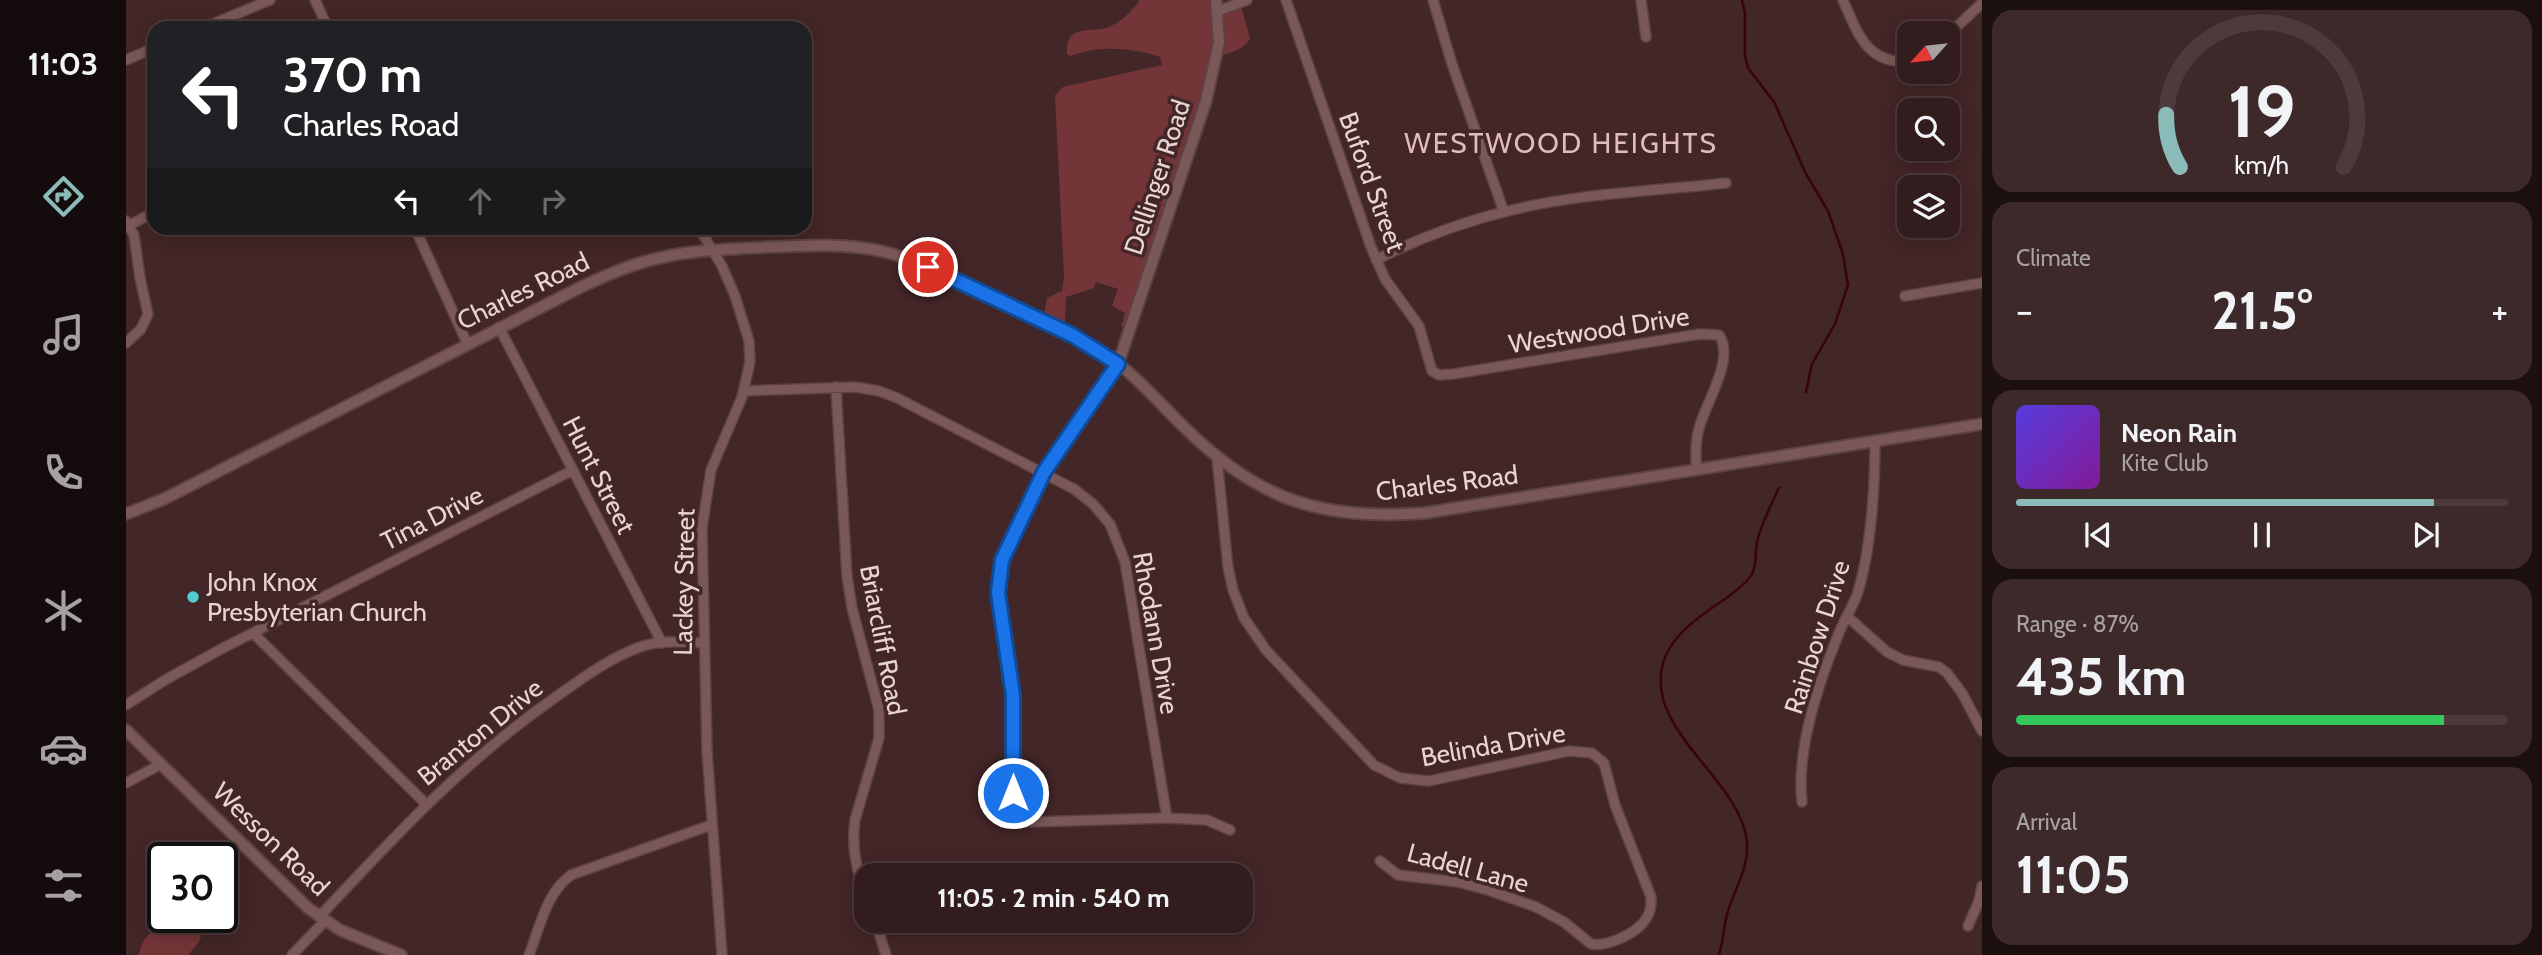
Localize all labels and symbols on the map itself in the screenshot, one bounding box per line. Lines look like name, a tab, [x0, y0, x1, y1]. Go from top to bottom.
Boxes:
north arrow	[1897, 21, 1960, 84]
street label: Dellinger Road	[1117, 95, 1197, 259]
street label: Buford Street	[1332, 108, 1412, 257]
district label: WESTWOOD HEIGHTS	[1404, 126, 1718, 160]
pin	[898, 237, 958, 297]
street label: Charles Road	[452, 245, 594, 337]
street label: Westwood Drive	[1506, 300, 1692, 360]
street label: Hunt Street	[556, 411, 642, 539]
street label: Charles Road	[1374, 458, 1520, 508]
street label: Tina Drive	[376, 479, 488, 557]
street label: Lackey Street	[667, 508, 701, 656]
street label: Rhodann Drive	[1126, 549, 1186, 717]
street label: Rainbow Drive	[1777, 556, 1857, 718]
street label: Briarcliff Road	[853, 562, 913, 718]
place label: John Knox Presbyterian Church	[206, 566, 427, 628]
marker: John Knox Presbyterian Church	[185, 589, 201, 605]
street label: Branton Drive	[411, 672, 549, 792]
street label: Belinda Drive	[1418, 717, 1568, 773]
position arrow	[976, 756, 1050, 830]
street label: Wesson Road	[206, 776, 336, 902]
street label: Ladell Lane	[1404, 836, 1532, 900]
speed limit sign: 30	[147, 842, 238, 933]

